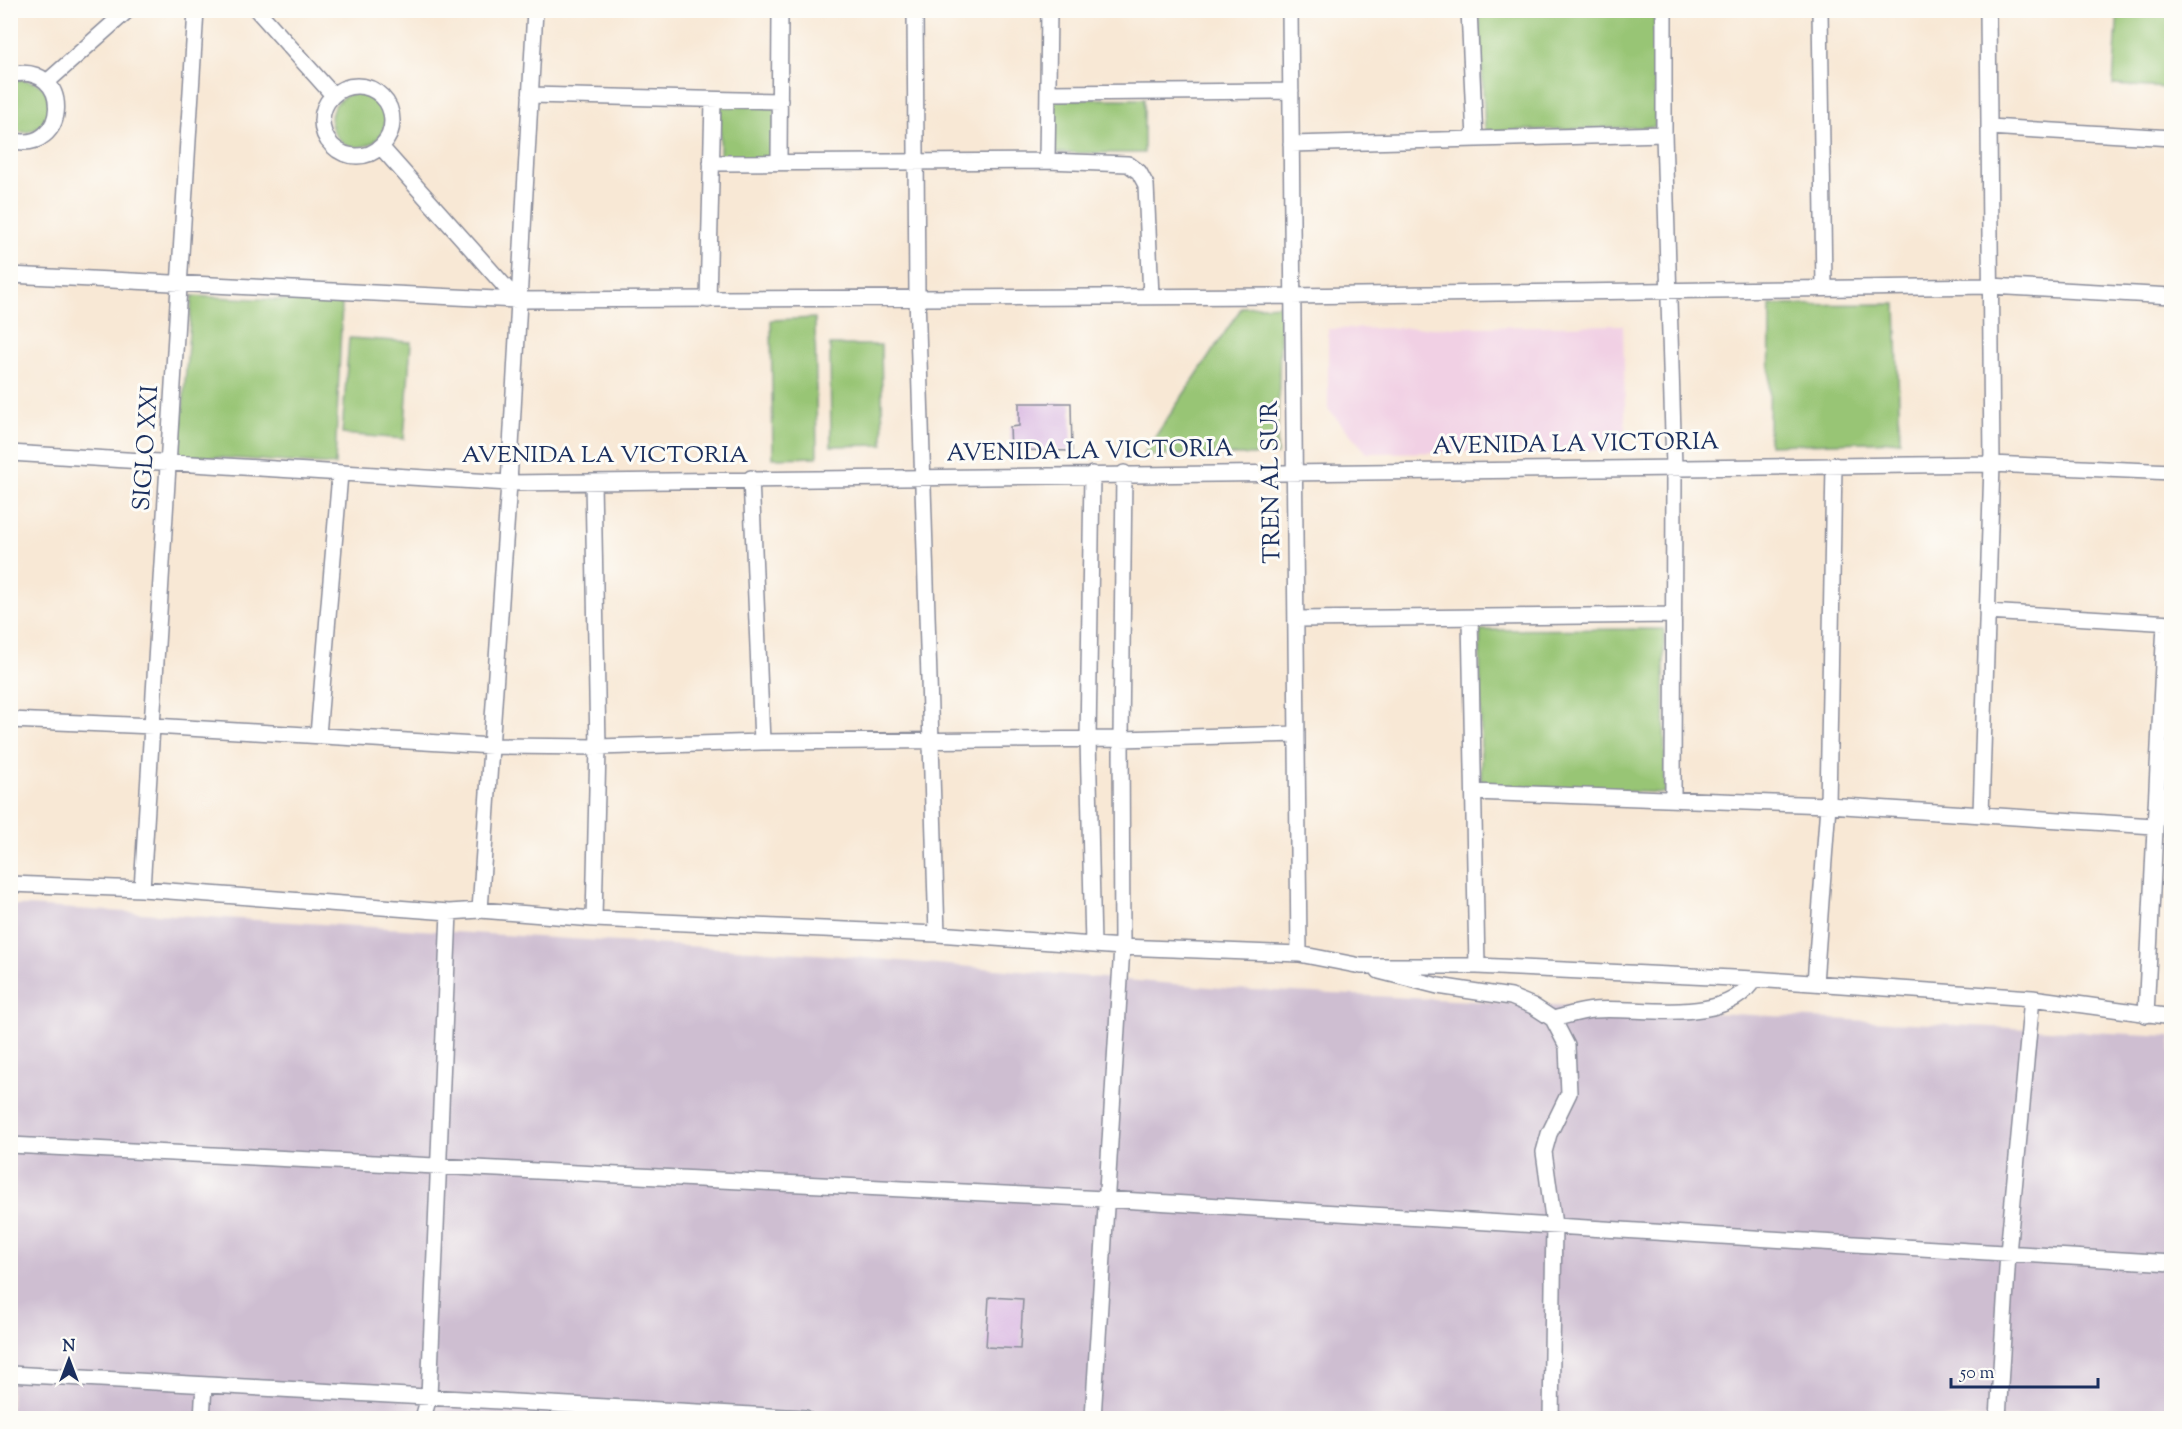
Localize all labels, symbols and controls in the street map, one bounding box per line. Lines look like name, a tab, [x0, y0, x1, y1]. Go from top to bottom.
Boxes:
street label: SIGLO XXI	[126, 384, 168, 512]
street label: TREN AL SUR	[1254, 399, 1290, 564]
street label: AVENIDA LA VICTORIA	[1432, 425, 1720, 465]
street label: AVENIDA LA VICTORIA	[946, 432, 1234, 472]
street label: AVENIDA LA VICTORIA	[461, 439, 749, 473]
north arrow	[39, 1330, 99, 1390]
text: N	[63, 1336, 76, 1359]
scale bar	[1951, 1351, 2098, 1389]
text: 50 m	[1959, 1361, 1995, 1387]

